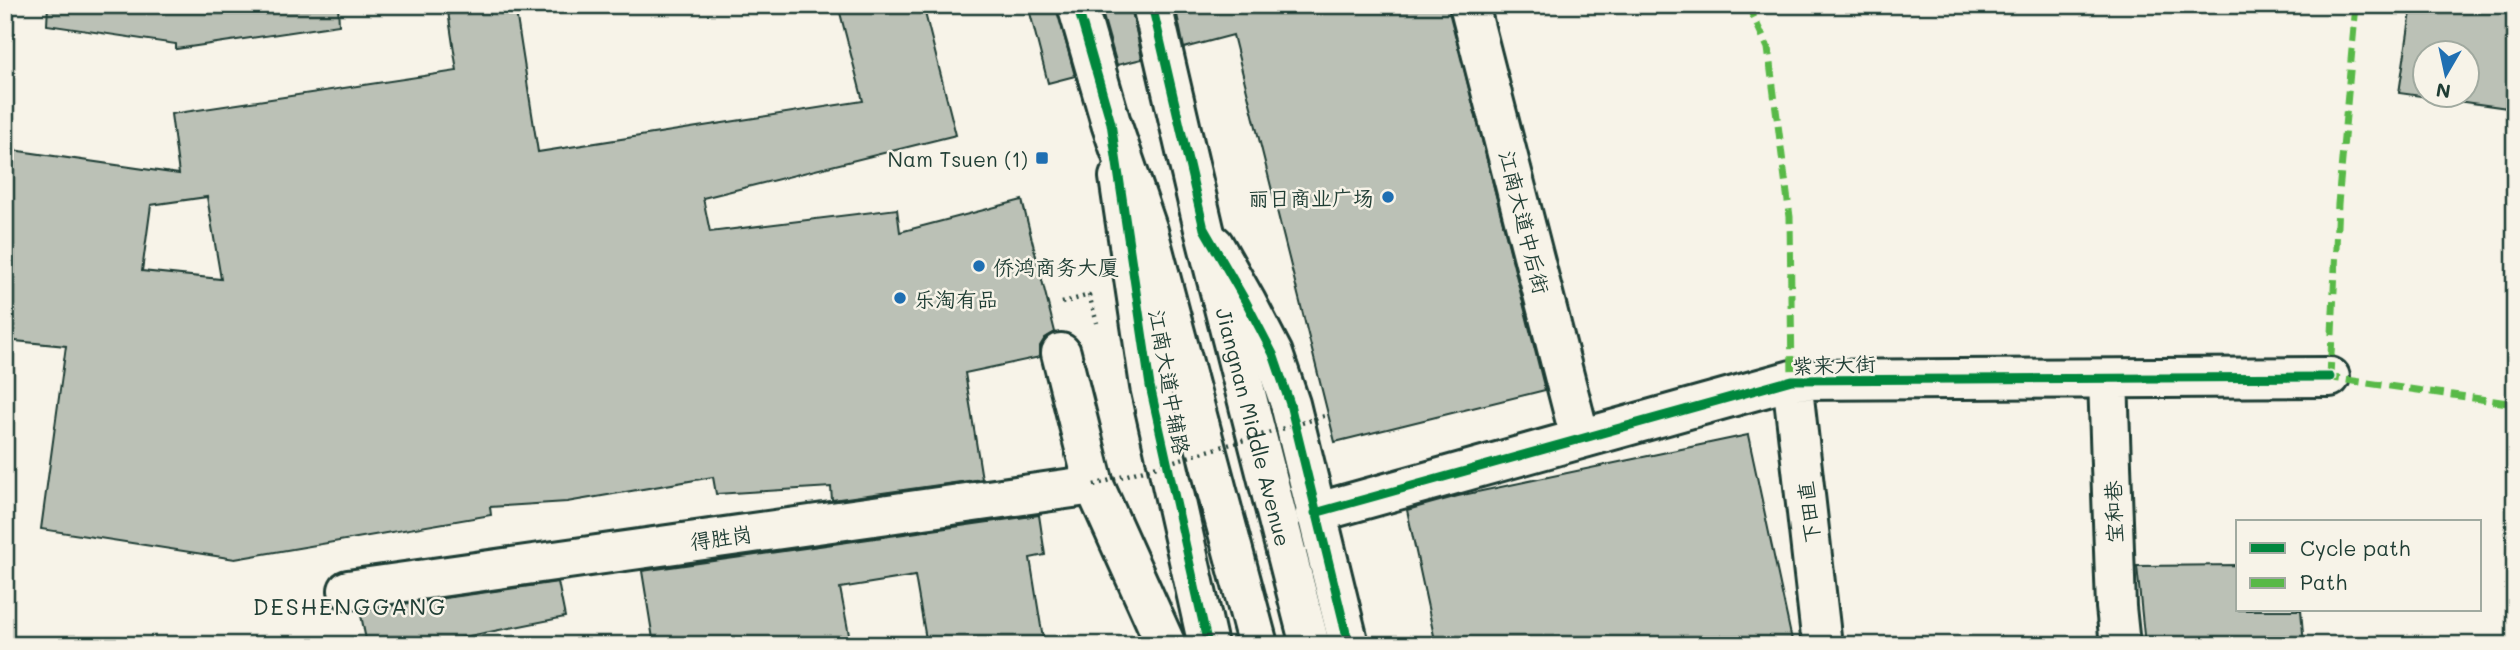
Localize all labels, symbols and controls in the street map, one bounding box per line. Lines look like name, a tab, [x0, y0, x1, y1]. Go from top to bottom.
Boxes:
north arrow	[2412, 38, 2482, 108]
text: N	[2434, 78, 2452, 105]
place label: Nam Tsuen (1)	[888, 145, 1028, 172]
street label: 江南大道中后街	[1494, 147, 1556, 297]
marker: Nam Tsuen (1)	[1034, 150, 1050, 166]
place label: 丽日商业广场	[1248, 184, 1374, 211]
marker: 丽日商业广场	[1380, 189, 1396, 205]
place label: 侨鸿商务大厦	[993, 253, 1119, 280]
marker: 侨鸿商务大厦	[971, 258, 987, 274]
place label: 乐淘有品	[914, 285, 998, 312]
marker: 乐淘有品	[892, 290, 908, 306]
street label: Jiangnan Middle Avenue	[1211, 304, 1298, 549]
street label: 江南大道中辅路	[1144, 307, 1196, 457]
street label: 紫来大街	[1792, 349, 1876, 379]
street label: 下田直	[1791, 479, 1825, 545]
street label: 宝和巷	[2098, 480, 2128, 544]
street label: 得胜岗	[688, 519, 754, 555]
legend	[2236, 520, 2482, 612]
text: Cycle path	[2300, 534, 2410, 561]
text: Path	[2300, 568, 2347, 595]
district label: DESHENGGANG	[253, 591, 447, 621]

